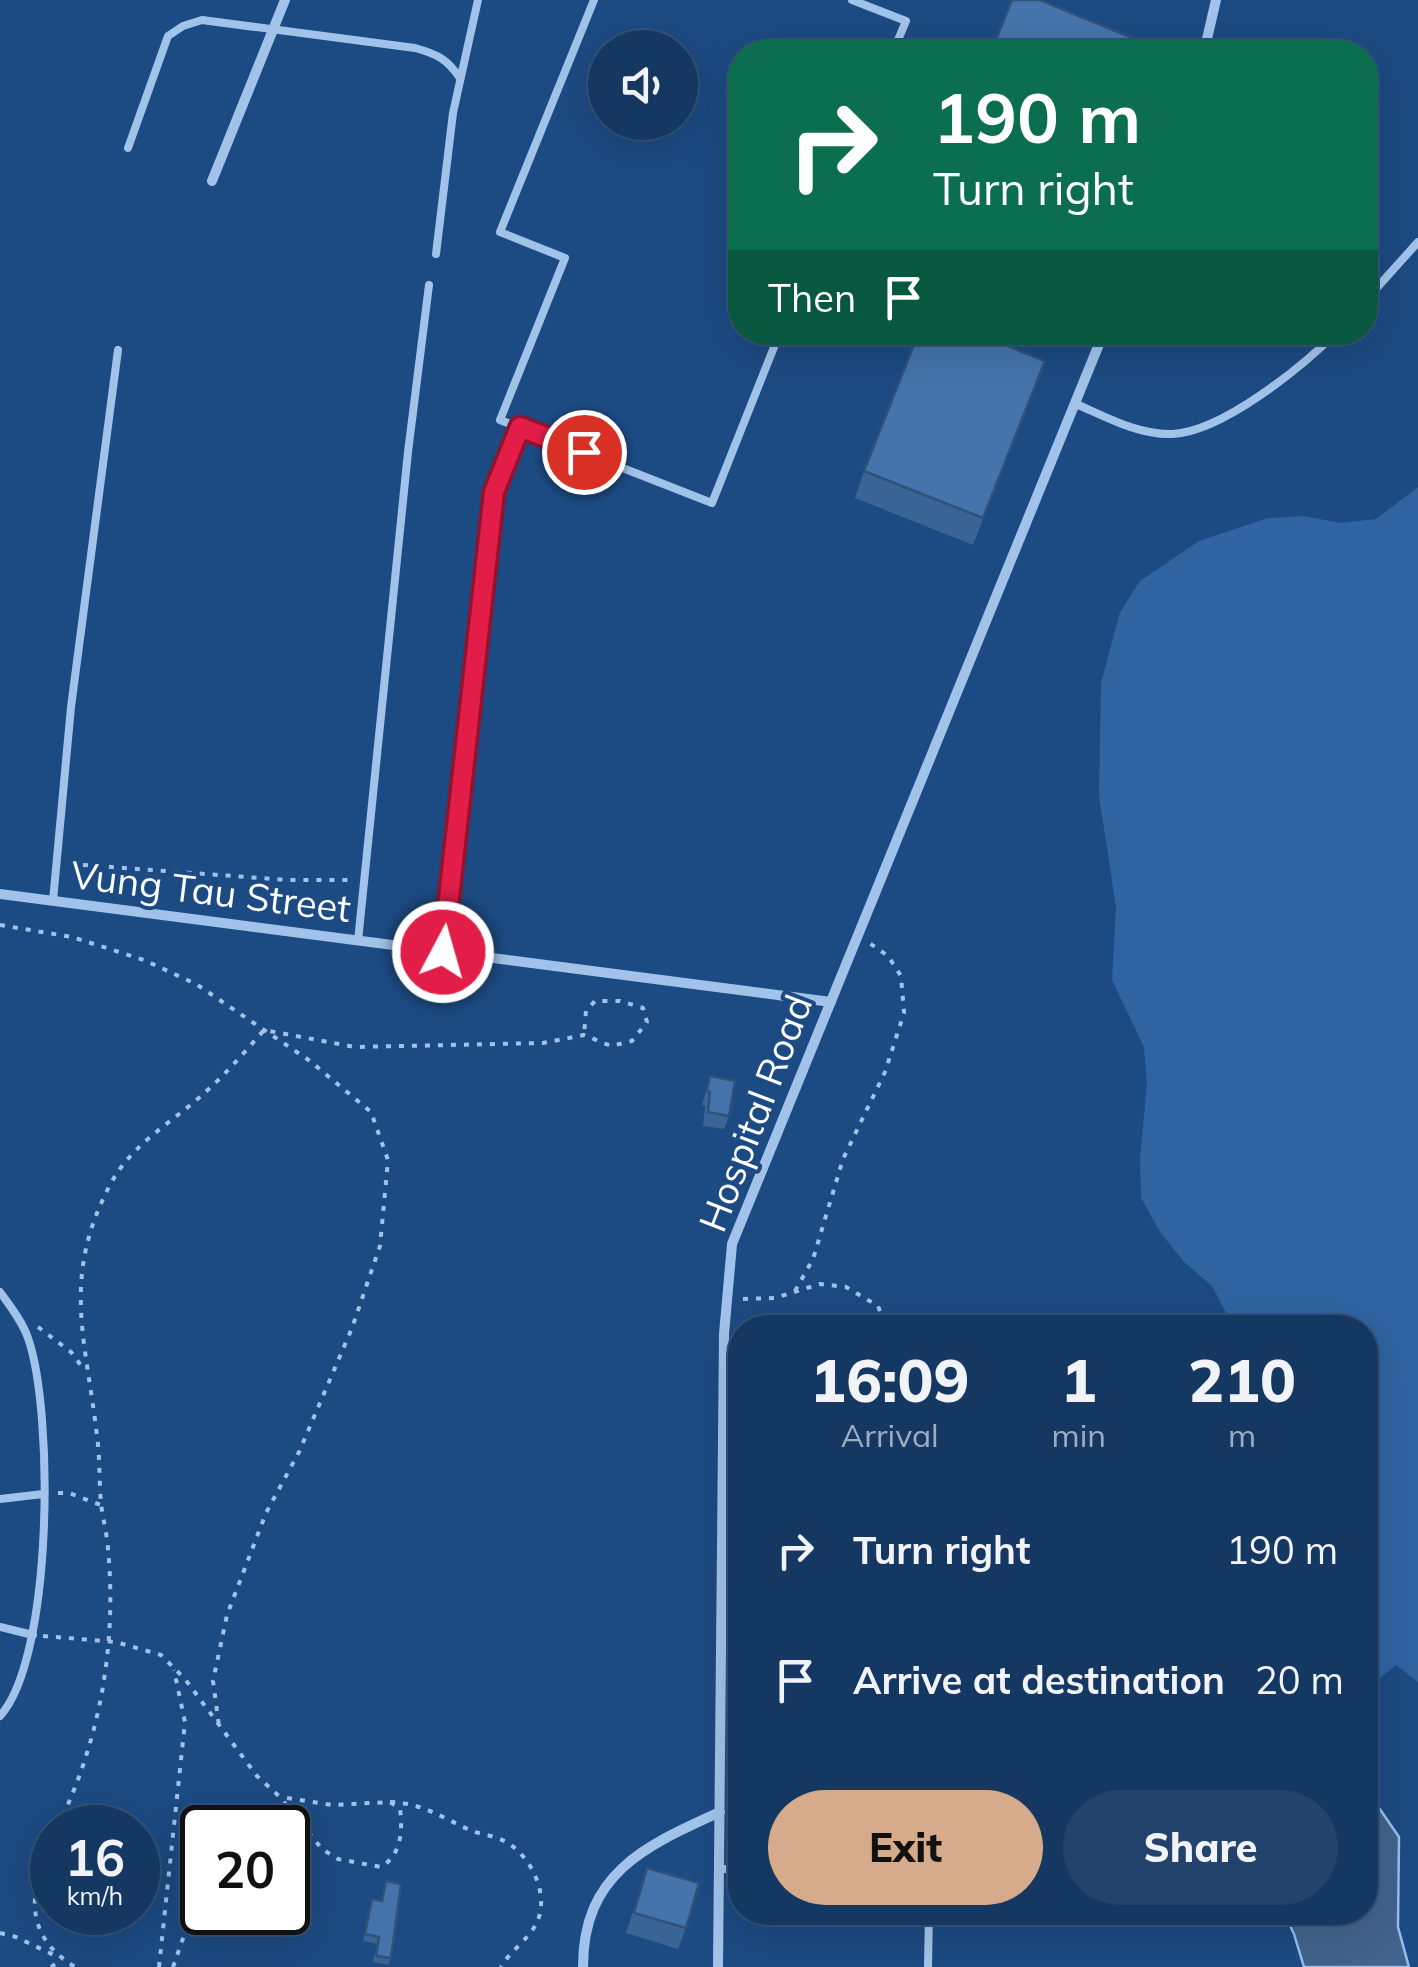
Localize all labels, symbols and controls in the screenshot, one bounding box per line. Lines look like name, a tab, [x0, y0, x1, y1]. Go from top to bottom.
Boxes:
map controls	[588, 30, 698, 140]
button: sound	[588, 30, 698, 140]
text: 190 m	[933, 73, 1141, 161]
icon: right	[768, 80, 898, 210]
text: Turn right	[933, 160, 1134, 216]
icon: arrive	[876, 270, 931, 325]
text: Then	[768, 274, 856, 322]
pin	[542, 410, 627, 495]
icon: arrive	[557, 425, 612, 480]
street label: Vung Tau Street	[68, 850, 354, 932]
position arrow	[391, 900, 495, 1004]
street label: Hospital Road	[688, 988, 822, 1238]
text: 16:09	[810, 1342, 970, 1417]
text: 1	[1061, 1342, 1097, 1417]
text: 210	[1188, 1342, 1296, 1417]
text: Arrival	[841, 1415, 939, 1455]
text: min	[1052, 1415, 1106, 1455]
text: m	[1228, 1415, 1256, 1455]
icon: right	[768, 1523, 823, 1578]
text: Turn right	[853, 1526, 1030, 1574]
text: 190 m	[1226, 1526, 1338, 1574]
icon: arrive	[768, 1653, 823, 1708]
text: Arrive at destination	[853, 1656, 1225, 1704]
text: 20 m	[1255, 1656, 1344, 1704]
button: Exit	[768, 1790, 1043, 1905]
button: Share	[1063, 1790, 1338, 1905]
speed limit sign: 20	[180, 1805, 310, 1935]
text: 16	[65, 1826, 125, 1889]
text: km/h	[67, 1880, 123, 1911]

